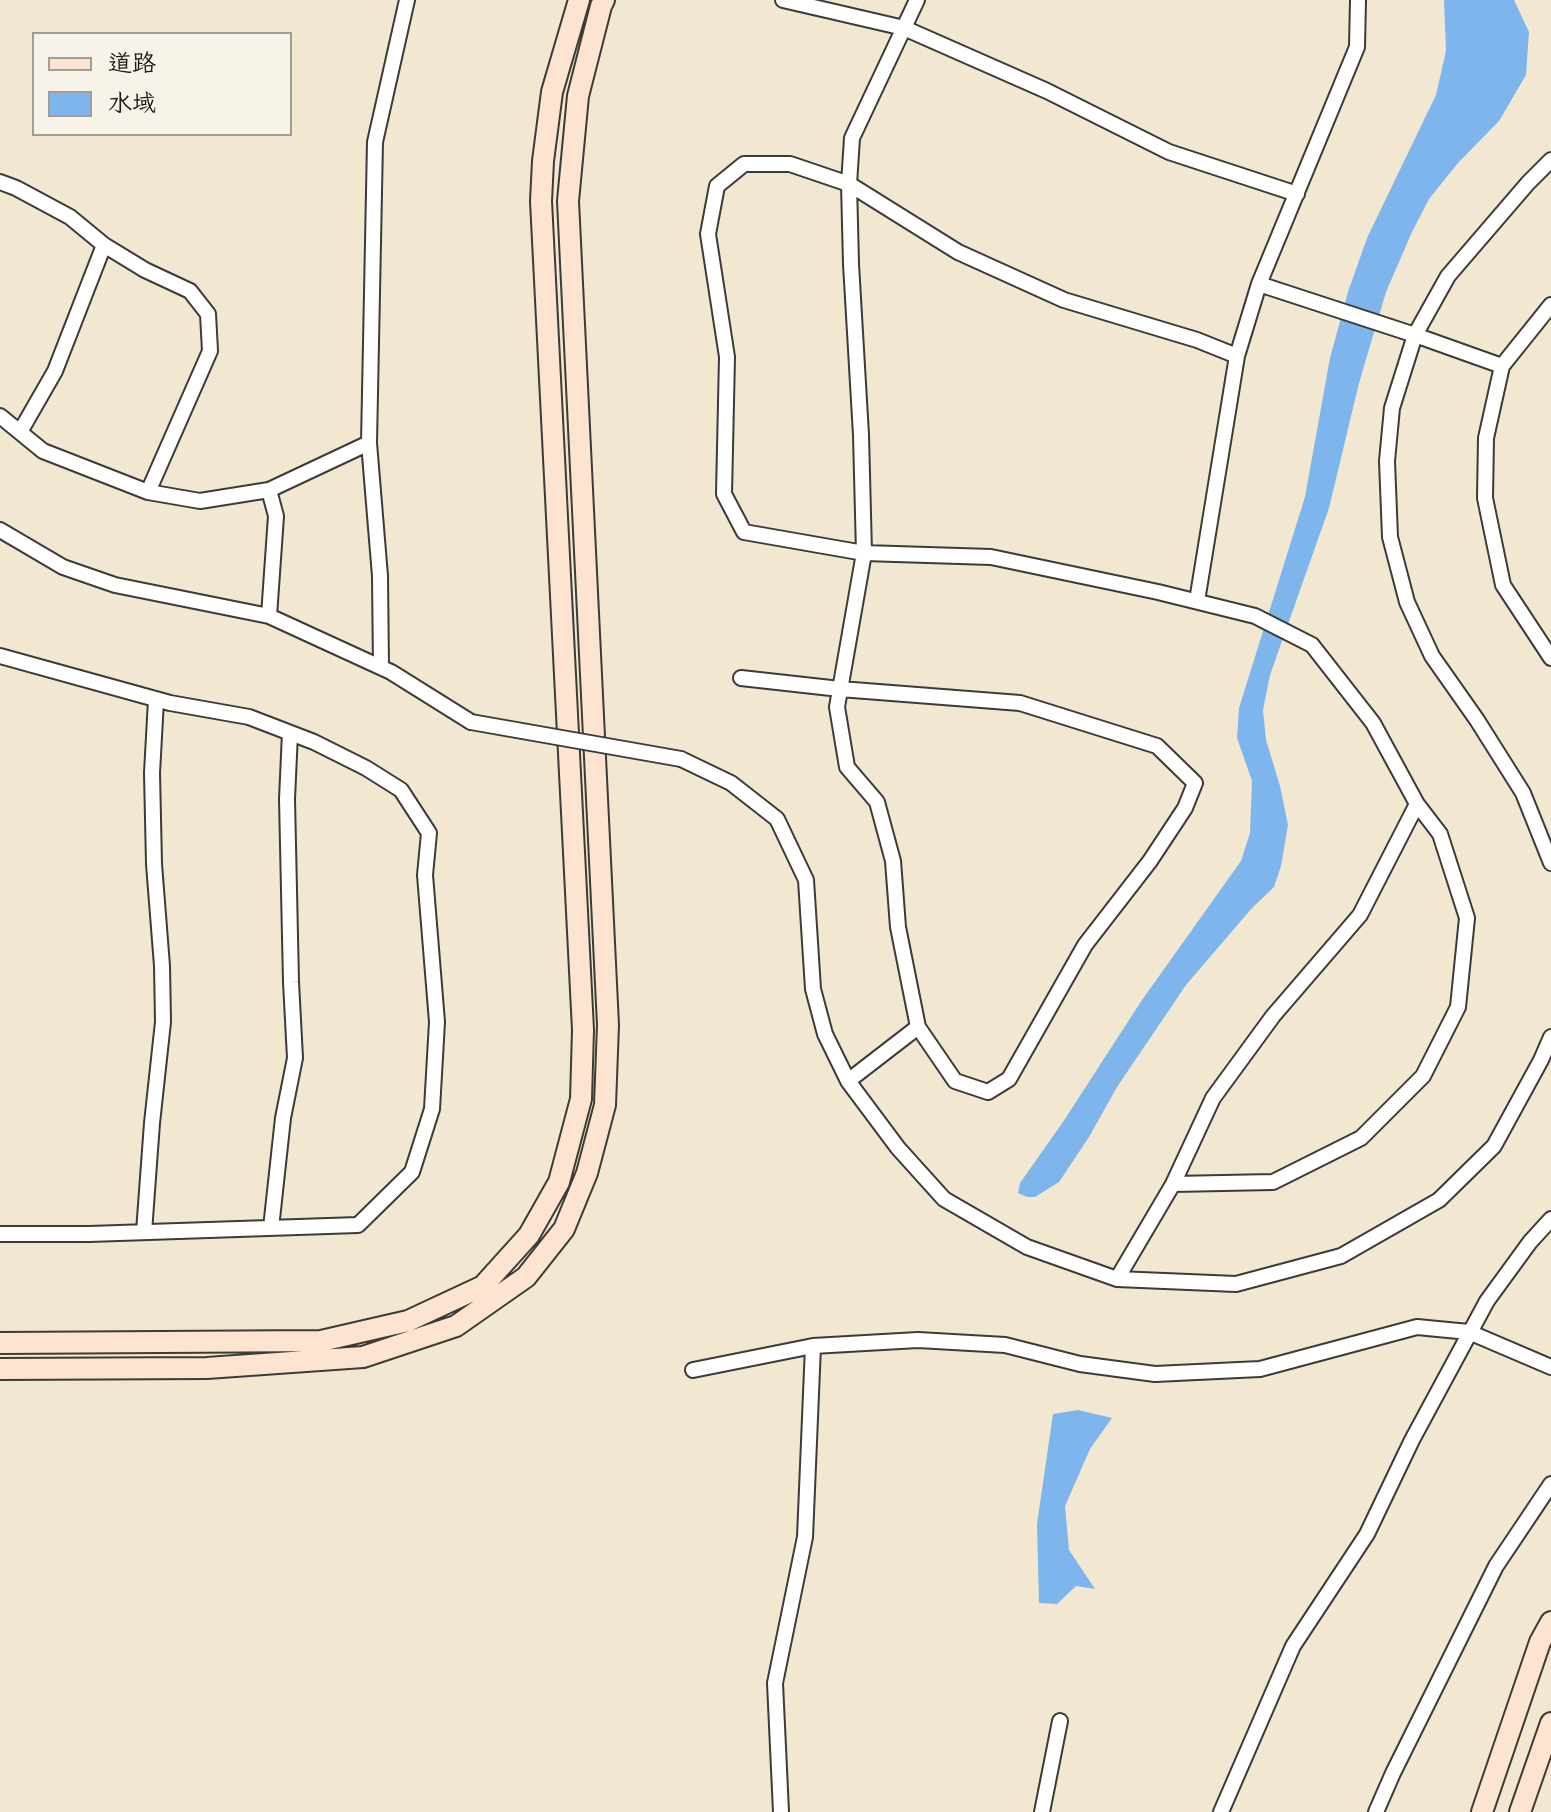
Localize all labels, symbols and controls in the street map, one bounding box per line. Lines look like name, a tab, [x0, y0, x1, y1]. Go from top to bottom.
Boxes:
legend	[32, 32, 292, 136]
text: 道路	[108, 49, 156, 83]
text: 水域	[108, 89, 156, 123]

